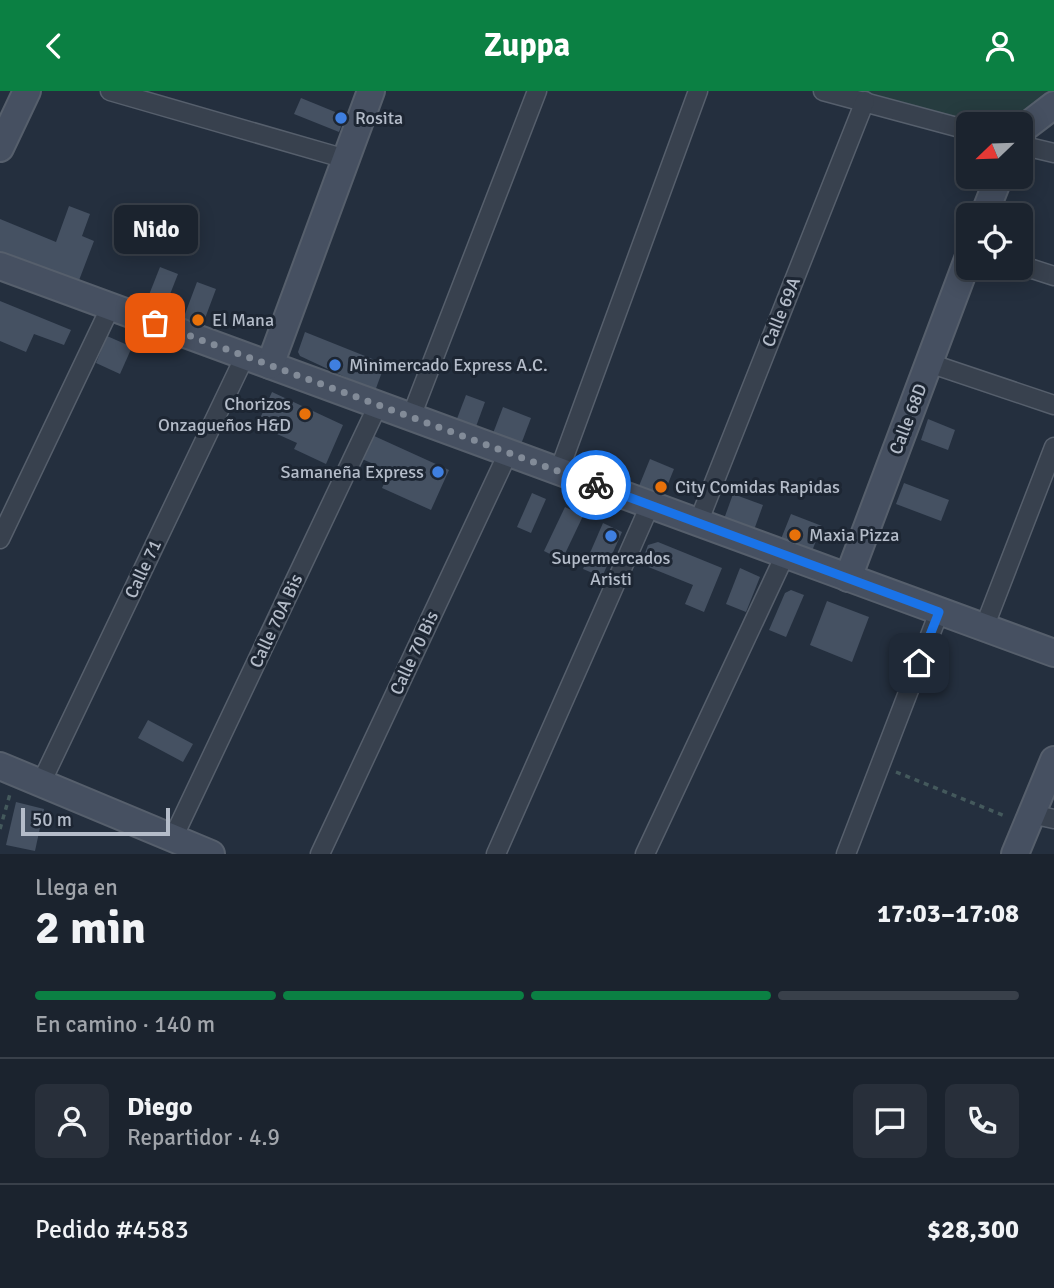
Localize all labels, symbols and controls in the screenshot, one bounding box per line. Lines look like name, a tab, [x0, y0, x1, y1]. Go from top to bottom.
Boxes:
text: Zuppa	[484, 26, 570, 65]
icon: back	[35, 27, 73, 65]
icon: person	[981, 27, 1019, 65]
place label: Rosita	[355, 107, 403, 129]
marker: Rosita	[333, 110, 349, 126]
north arrow	[956, 112, 1032, 189]
map controls	[956, 112, 1033, 280]
button: locate	[956, 203, 1033, 280]
callout: Nido	[113, 204, 197, 253]
text: Nido	[132, 215, 180, 244]
street label: Calle 69A	[757, 274, 805, 350]
pin	[125, 293, 185, 353]
icon: bag	[136, 304, 174, 342]
place label: El Mana	[212, 309, 274, 331]
marker: El Mana	[190, 312, 206, 328]
place label: Minimercado Express A.C.	[349, 354, 548, 376]
marker: Minimercado Express A.C.	[327, 357, 343, 373]
street label: Calle 68D	[884, 380, 932, 458]
place label: Chorizos Onzagueños H&D	[158, 393, 291, 436]
marker: Chorizos Onzagueños H&D	[297, 406, 313, 422]
courier	[561, 450, 631, 520]
place label: Samaneña Express	[281, 461, 424, 483]
marker: Samaneña Express	[430, 464, 446, 480]
icon: bike	[577, 466, 615, 504]
place label: City Comidas Rapidas	[675, 476, 840, 498]
marker: City Comidas Rapidas	[653, 479, 669, 495]
place label: Maxia Pizza	[809, 524, 899, 546]
marker: Maxia Pizza	[787, 527, 803, 543]
marker: Supermercados Aristi	[603, 528, 619, 544]
street label: Calle 71	[120, 536, 166, 602]
place label: Supermercados Aristi	[552, 547, 671, 590]
street label: Calle 70A Bis	[245, 570, 307, 671]
street label: Calle 70 Bis	[385, 607, 443, 698]
pin	[889, 633, 949, 693]
icon: home	[900, 644, 938, 682]
scale bar	[21, 805, 170, 837]
text: 50 m	[32, 808, 72, 832]
text: Llega en	[35, 873, 118, 902]
text: 17:03–17:08	[877, 898, 1019, 930]
text: 2 min	[35, 900, 146, 956]
text: En camino · 140 m	[35, 1010, 215, 1039]
button: person	[35, 1084, 109, 1158]
button: chat	[853, 1084, 927, 1158]
button: phone	[945, 1084, 1019, 1158]
text: Diego	[127, 1091, 193, 1123]
text: Repartidor · 4.9	[127, 1123, 280, 1152]
text: Pedido #4583	[35, 1214, 189, 1246]
text: $28,300	[927, 1214, 1019, 1246]

